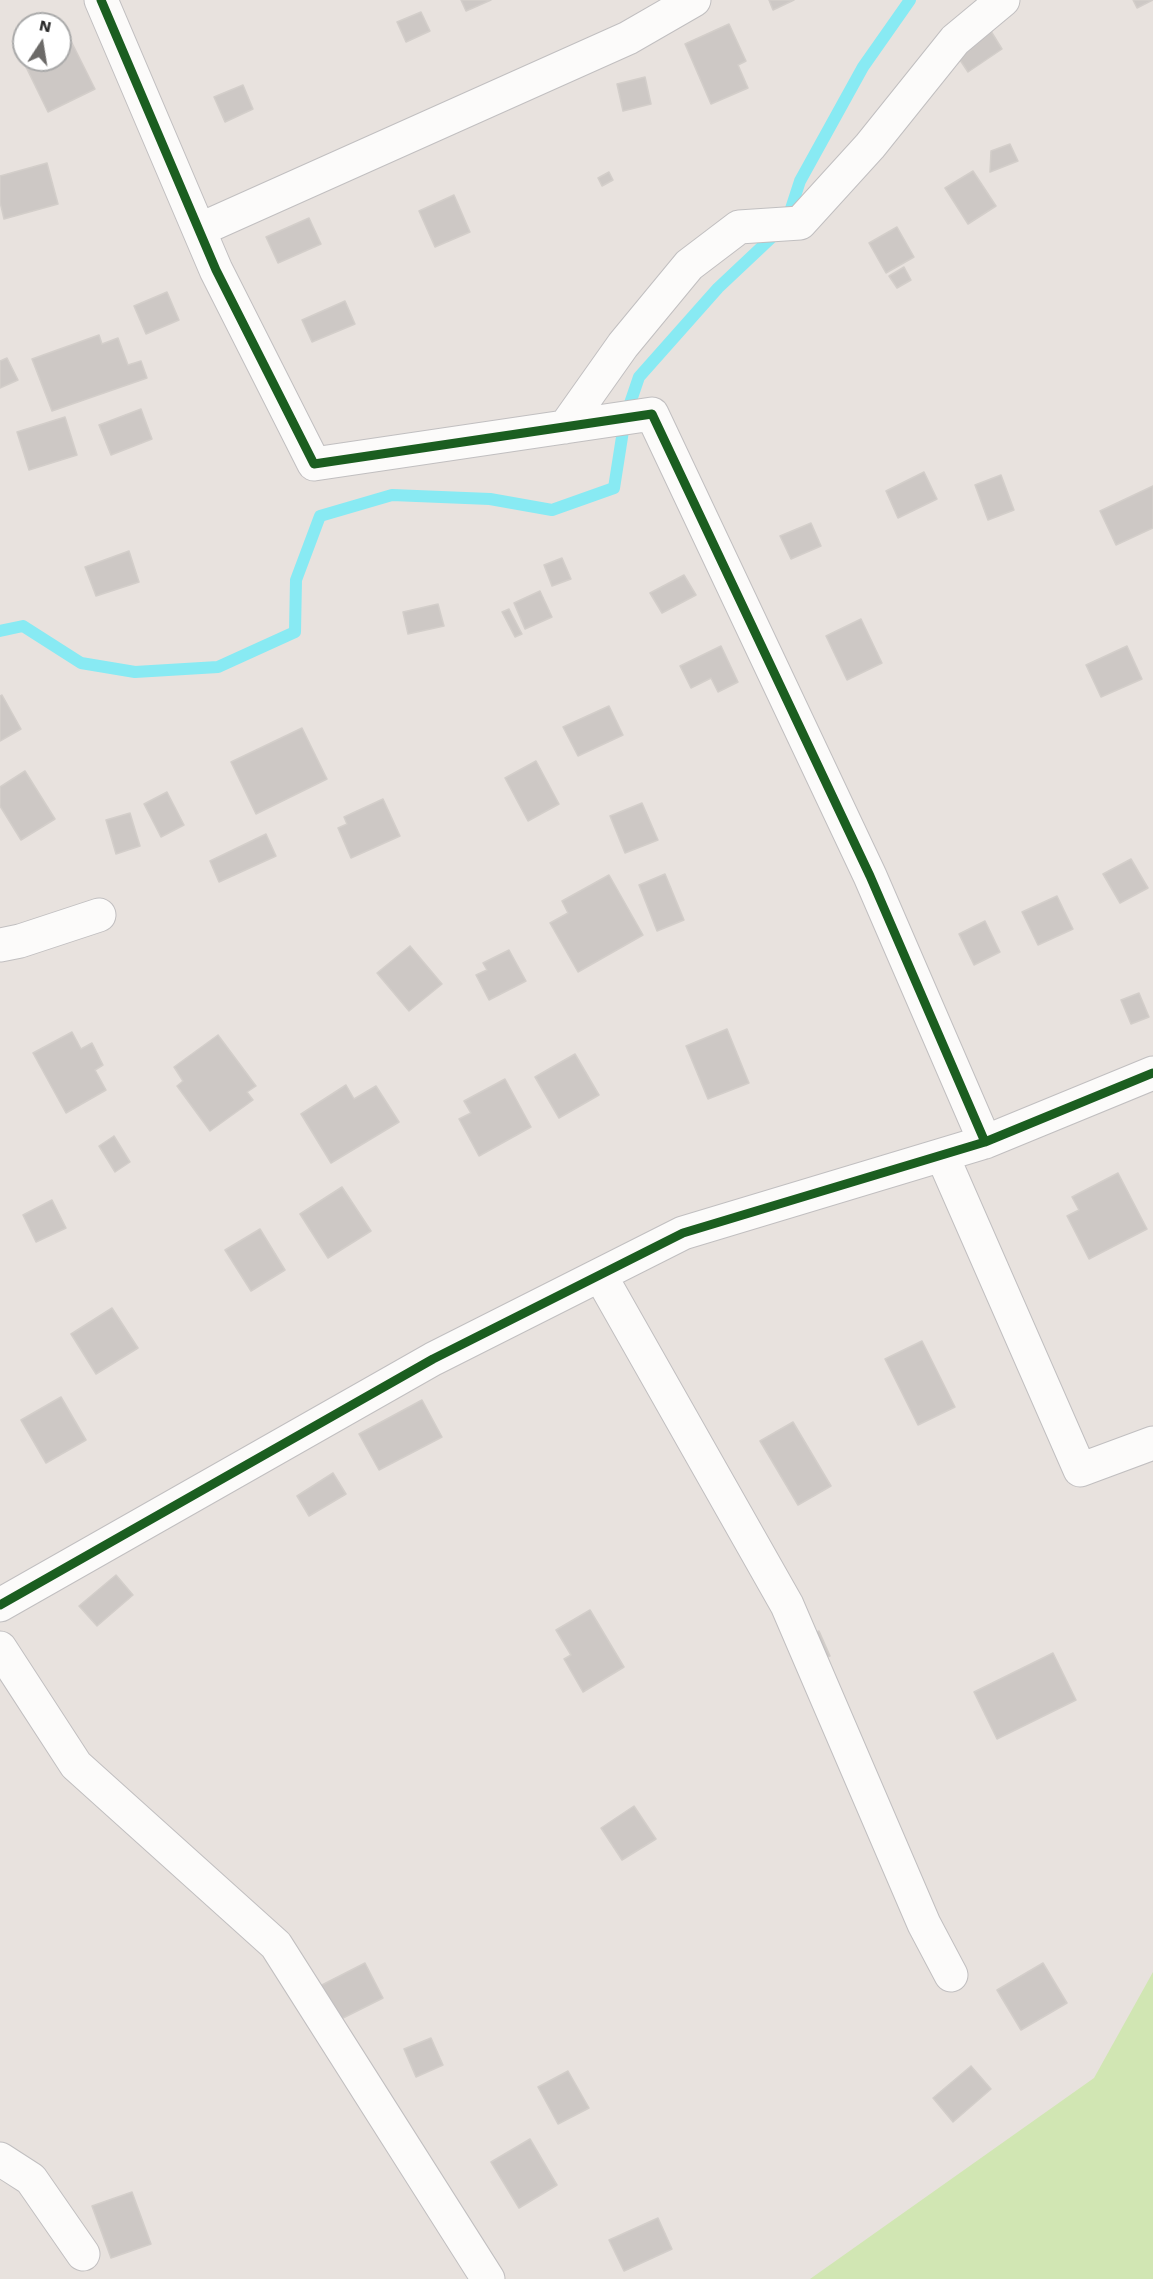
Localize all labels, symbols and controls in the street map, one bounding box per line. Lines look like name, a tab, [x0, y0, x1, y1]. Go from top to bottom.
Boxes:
north arrow	[12, 12, 72, 72]
text: N	[38, 15, 53, 36]

